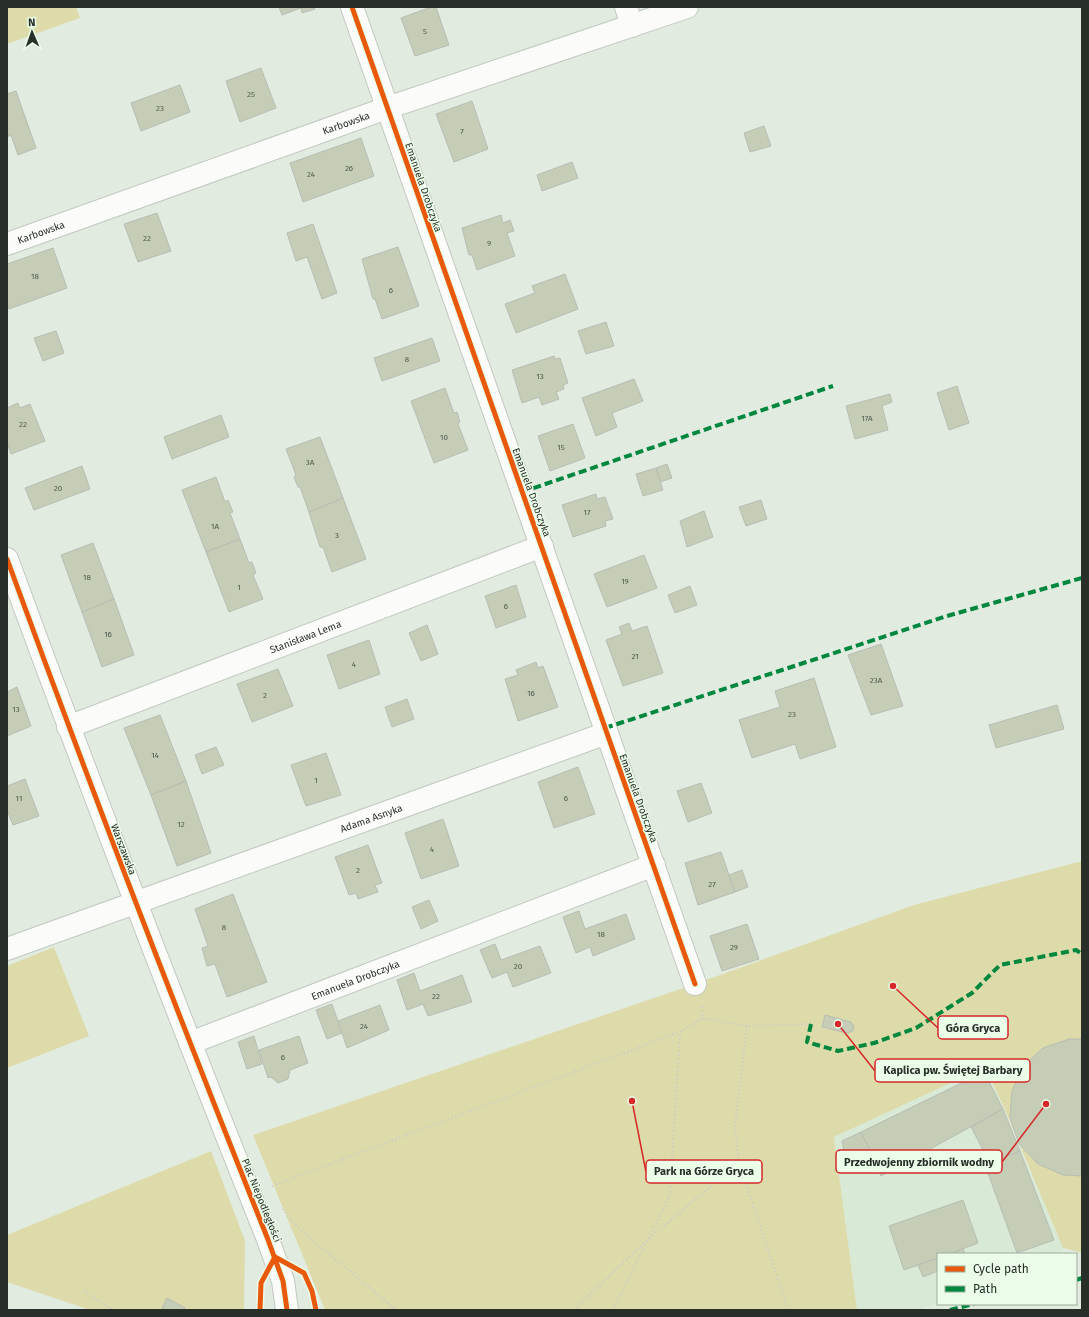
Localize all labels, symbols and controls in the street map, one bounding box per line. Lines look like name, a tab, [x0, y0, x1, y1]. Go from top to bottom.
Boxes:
north arrow	[12, 12, 52, 52]
text: N	[28, 16, 36, 29]
house number: 5	[423, 27, 427, 36]
house number: 25	[247, 90, 255, 99]
house number: 23	[156, 104, 164, 113]
street label: Karbowska	[321, 110, 371, 138]
house number: 7	[460, 127, 464, 136]
street label: Emanuela Drobczyka	[402, 141, 444, 234]
house number: 26	[345, 164, 353, 173]
house number: 24	[307, 170, 316, 179]
street label: Karbowska	[16, 219, 66, 247]
house number: 22	[143, 234, 151, 243]
house number: 9	[487, 239, 491, 248]
house number: 18	[31, 272, 40, 281]
house number: 6	[389, 286, 393, 295]
house number: 8	[405, 355, 410, 364]
house number: 13	[536, 372, 544, 381]
house number: 17A	[861, 414, 873, 423]
house number: 22	[19, 420, 27, 429]
house number: 10	[440, 433, 448, 442]
house number: 15	[557, 443, 565, 452]
street label: Emanuela Drobczyka	[509, 446, 553, 538]
house number: 3A	[306, 458, 315, 467]
house number: 20	[54, 484, 63, 493]
house number: 17	[583, 508, 591, 517]
house number: 1A	[211, 522, 219, 531]
house number: 3	[335, 531, 339, 540]
house number: 18	[83, 573, 92, 582]
house number: 19	[621, 577, 629, 586]
house number: 1	[237, 583, 241, 592]
house number: 6	[504, 602, 508, 611]
street label: Stanisława Lema	[268, 618, 343, 656]
house number: 16	[104, 630, 112, 639]
house number: 21	[631, 652, 639, 661]
house number: 4	[352, 660, 357, 669]
house number: 23A	[870, 676, 883, 685]
house number: 16	[527, 689, 535, 698]
house number: 2	[263, 691, 267, 700]
house number: 13	[12, 705, 20, 714]
house number: 23	[788, 710, 796, 719]
house number: 14	[151, 751, 160, 760]
street label: Emanuela Drobczyka	[616, 752, 660, 844]
house number: 1	[314, 776, 318, 785]
house number: 11	[16, 794, 22, 803]
house number: 6	[564, 794, 568, 803]
street label: Adama Asnyka	[339, 802, 404, 836]
house number: 12	[177, 820, 185, 829]
street label: Warszawska	[108, 822, 138, 877]
house number: 4	[430, 845, 435, 854]
house number: 2	[356, 866, 360, 875]
house number: 27	[708, 880, 716, 889]
house number: 8	[222, 923, 227, 932]
house number: 18	[597, 930, 606, 939]
house number: 29	[730, 943, 738, 952]
street label: Emanuela Drobczyka	[310, 958, 402, 1003]
house number: 20	[514, 962, 523, 971]
house number: 22	[432, 992, 440, 1001]
callout: Góra Gryca	[938, 1016, 1008, 1039]
house number: 24	[360, 1022, 369, 1031]
text: Góra Gryca	[946, 1022, 1000, 1035]
house number: 6	[281, 1053, 285, 1062]
callout: Kaplica pw. Świętej Barbary	[875, 1059, 1030, 1082]
text: Kaplica pw. Świętej Barbary	[884, 1063, 1023, 1077]
callout: Przedwojenny zbiornik wodny	[836, 1150, 1002, 1173]
text: Przedwojenny zbiornik wodny	[844, 1156, 994, 1169]
street label: Plac Niepodległości	[239, 1157, 283, 1244]
callout: Park na Górze Gryca	[646, 1160, 762, 1183]
text: Park na Górze Gryca	[654, 1165, 754, 1178]
legend	[937, 1253, 1077, 1305]
text: Cycle path	[973, 1262, 1029, 1276]
text: Path	[973, 1282, 997, 1296]

